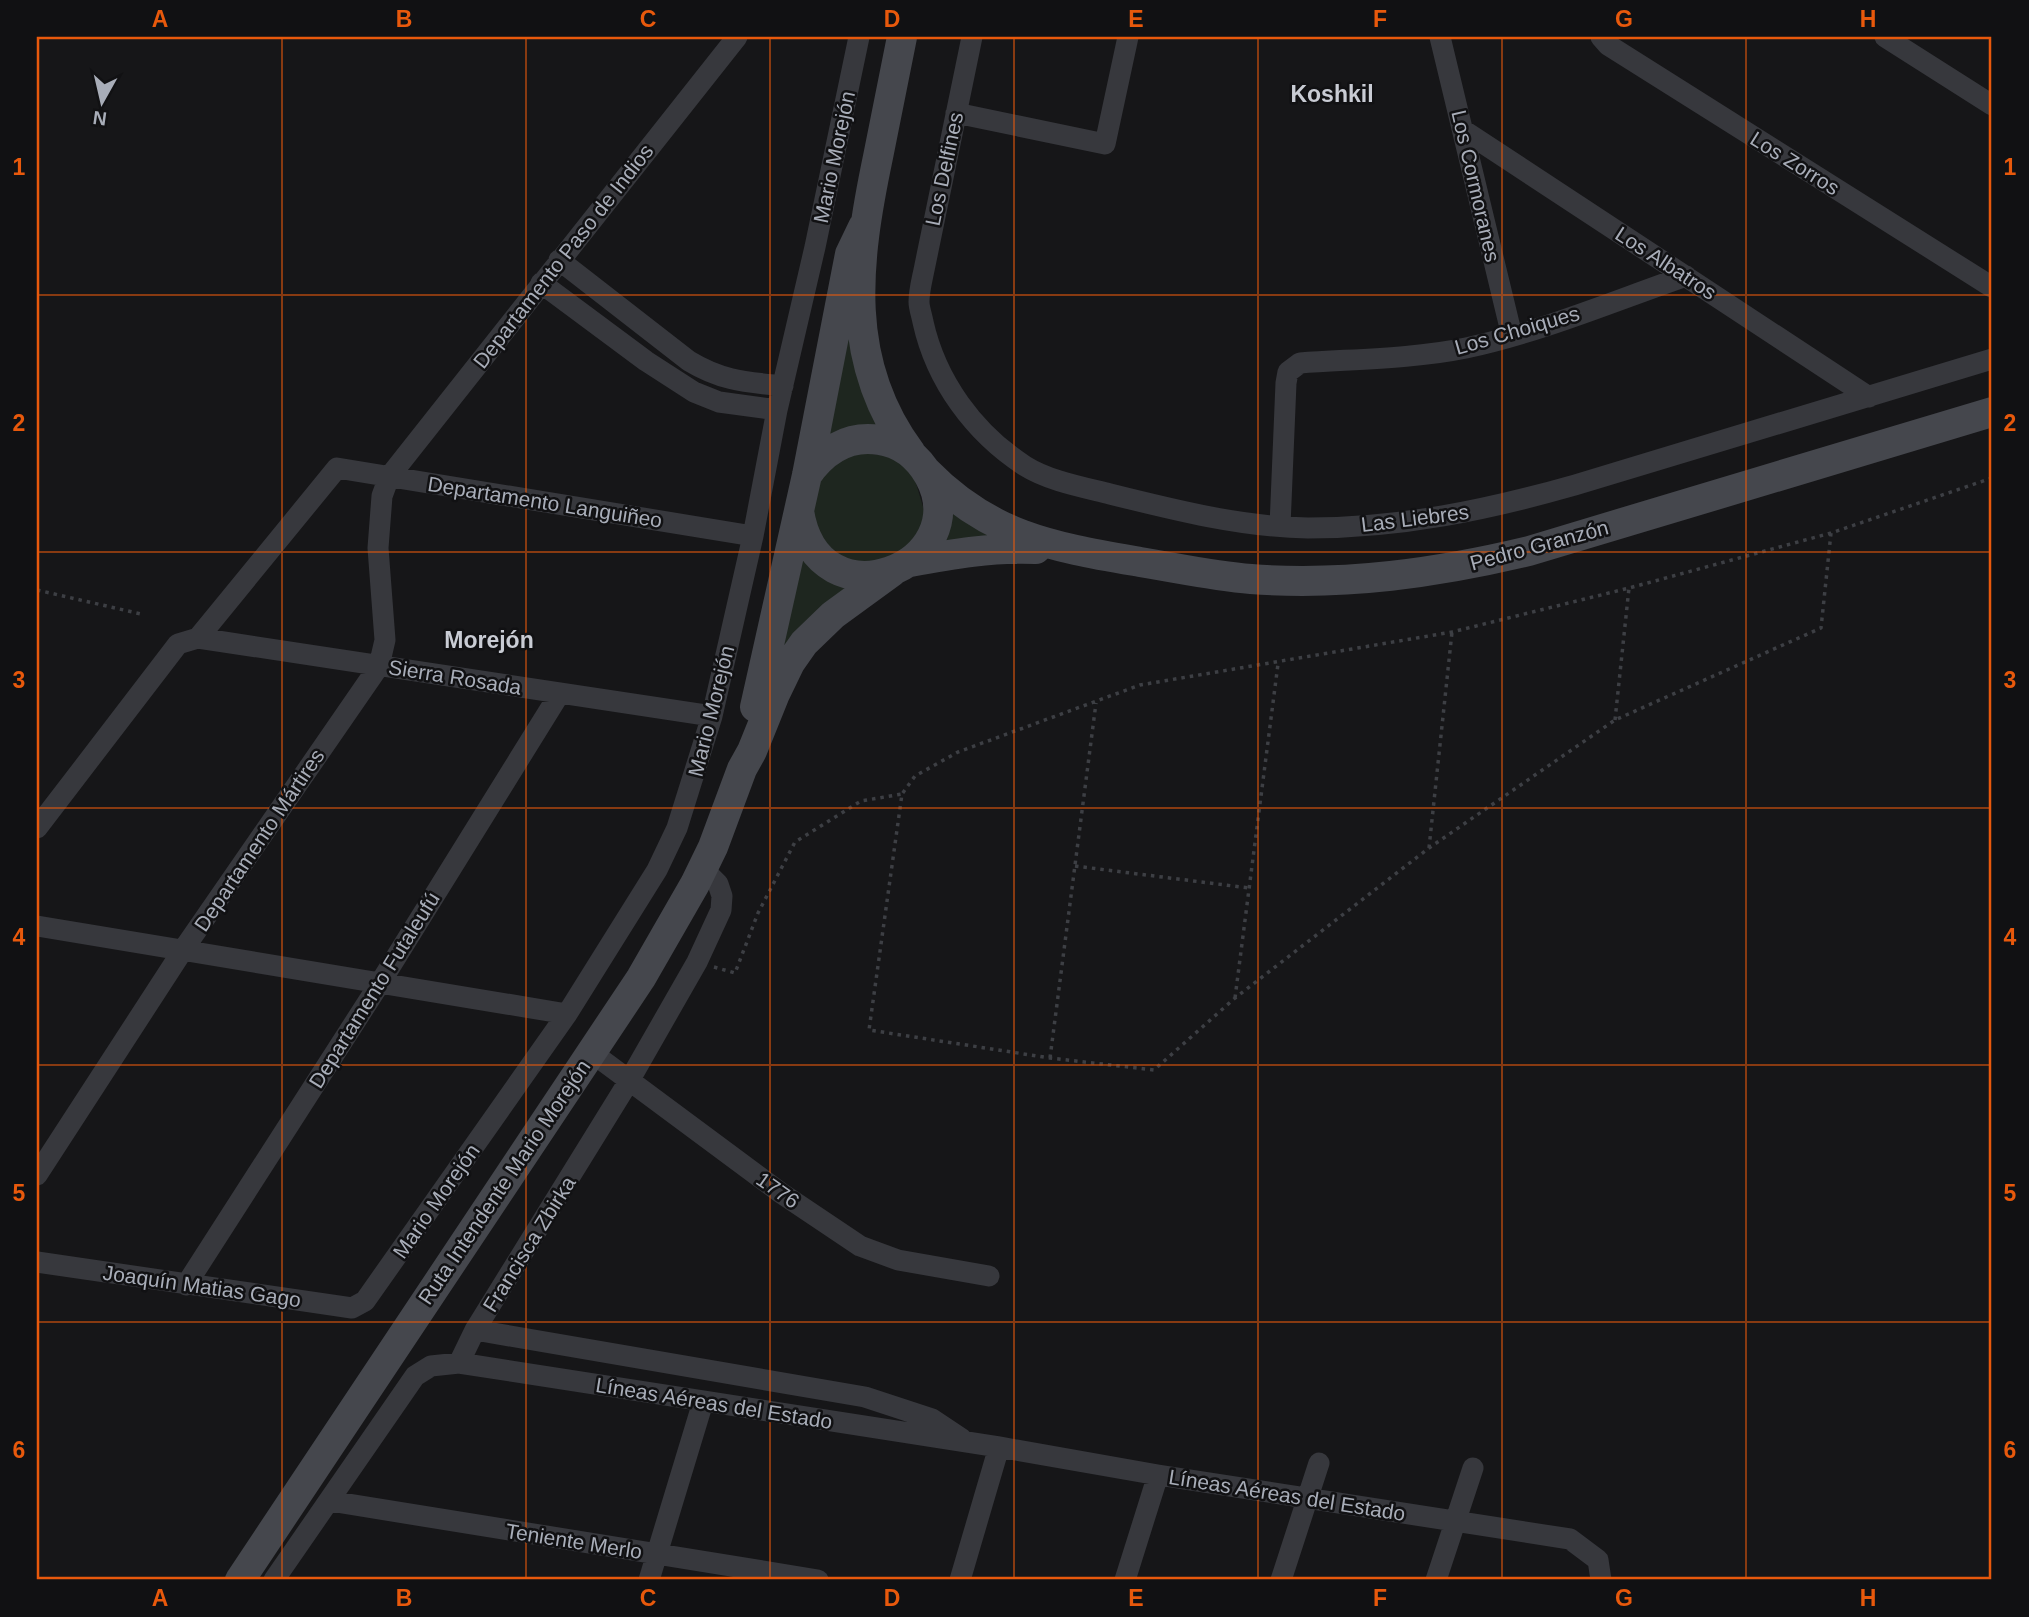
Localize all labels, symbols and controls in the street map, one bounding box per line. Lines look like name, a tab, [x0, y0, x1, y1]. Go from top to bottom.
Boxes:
text: A	[152, 6, 168, 32]
text: B	[396, 6, 412, 32]
text: C	[640, 6, 656, 32]
text: D	[884, 6, 900, 32]
text: E	[1128, 6, 1144, 32]
text: F	[1373, 6, 1387, 32]
text: G	[1615, 6, 1633, 32]
text: H	[1860, 6, 1876, 32]
north arrow	[66, 66, 136, 136]
district label: Koshkil	[1290, 81, 1374, 107]
street label: Mario Morejón	[809, 89, 859, 225]
text: N	[91, 107, 108, 130]
street label: Los Cormoranes	[1447, 108, 1505, 264]
street label: Los Delfines	[921, 110, 967, 228]
street label: Los Zorros	[1746, 127, 1844, 199]
street label: Departamento Paso de Indios	[468, 139, 658, 373]
text: 1	[13, 154, 26, 180]
text: 1	[2004, 154, 2017, 180]
street label: Los Albatros	[1611, 222, 1721, 304]
street label: Los Choiques	[1452, 301, 1582, 359]
text: 2	[13, 410, 25, 436]
text: 2	[2004, 410, 2016, 436]
street label: Departamento Languiñeo	[426, 472, 664, 532]
street label: Las Liebres	[1360, 500, 1470, 536]
street label: Pedro Granzón	[1467, 515, 1611, 575]
district label: Morejón	[444, 627, 534, 653]
street label: Mario Morejón	[684, 643, 738, 779]
street label: Sierra Rosada	[387, 655, 523, 699]
text: 3	[13, 667, 25, 693]
text: 3	[2004, 667, 2016, 693]
street label: Departamento Mártires	[189, 745, 329, 935]
street label: Departamento Futaleufú	[304, 888, 444, 1092]
text: 4	[13, 924, 26, 950]
text: 4	[2004, 924, 2017, 950]
street label: Ruta Intendente Mario Morejón	[413, 1055, 595, 1309]
street label: Mario Morejón	[387, 1139, 485, 1263]
street label: 1776	[752, 1167, 804, 1213]
street label: Francisca Zbirka	[478, 1172, 580, 1316]
text: 5	[13, 1180, 26, 1206]
text: 5	[2004, 1180, 2017, 1206]
street label: Joaquín Matias Gago	[102, 1261, 302, 1311]
street label: Líneas Aéreas del Estado	[594, 1373, 834, 1433]
text: 6	[13, 1437, 25, 1463]
text: 6	[2004, 1437, 2016, 1463]
street label: Líneas Aéreas del Estado	[1167, 1465, 1407, 1525]
street label: Teniente Merlo	[504, 1519, 644, 1563]
text: A	[152, 1585, 168, 1611]
text: B	[396, 1585, 412, 1611]
text: C	[640, 1585, 656, 1611]
text: D	[884, 1585, 900, 1611]
text: E	[1128, 1585, 1144, 1611]
text: F	[1373, 1585, 1387, 1611]
text: G	[1615, 1585, 1633, 1611]
text: H	[1860, 1585, 1876, 1611]

